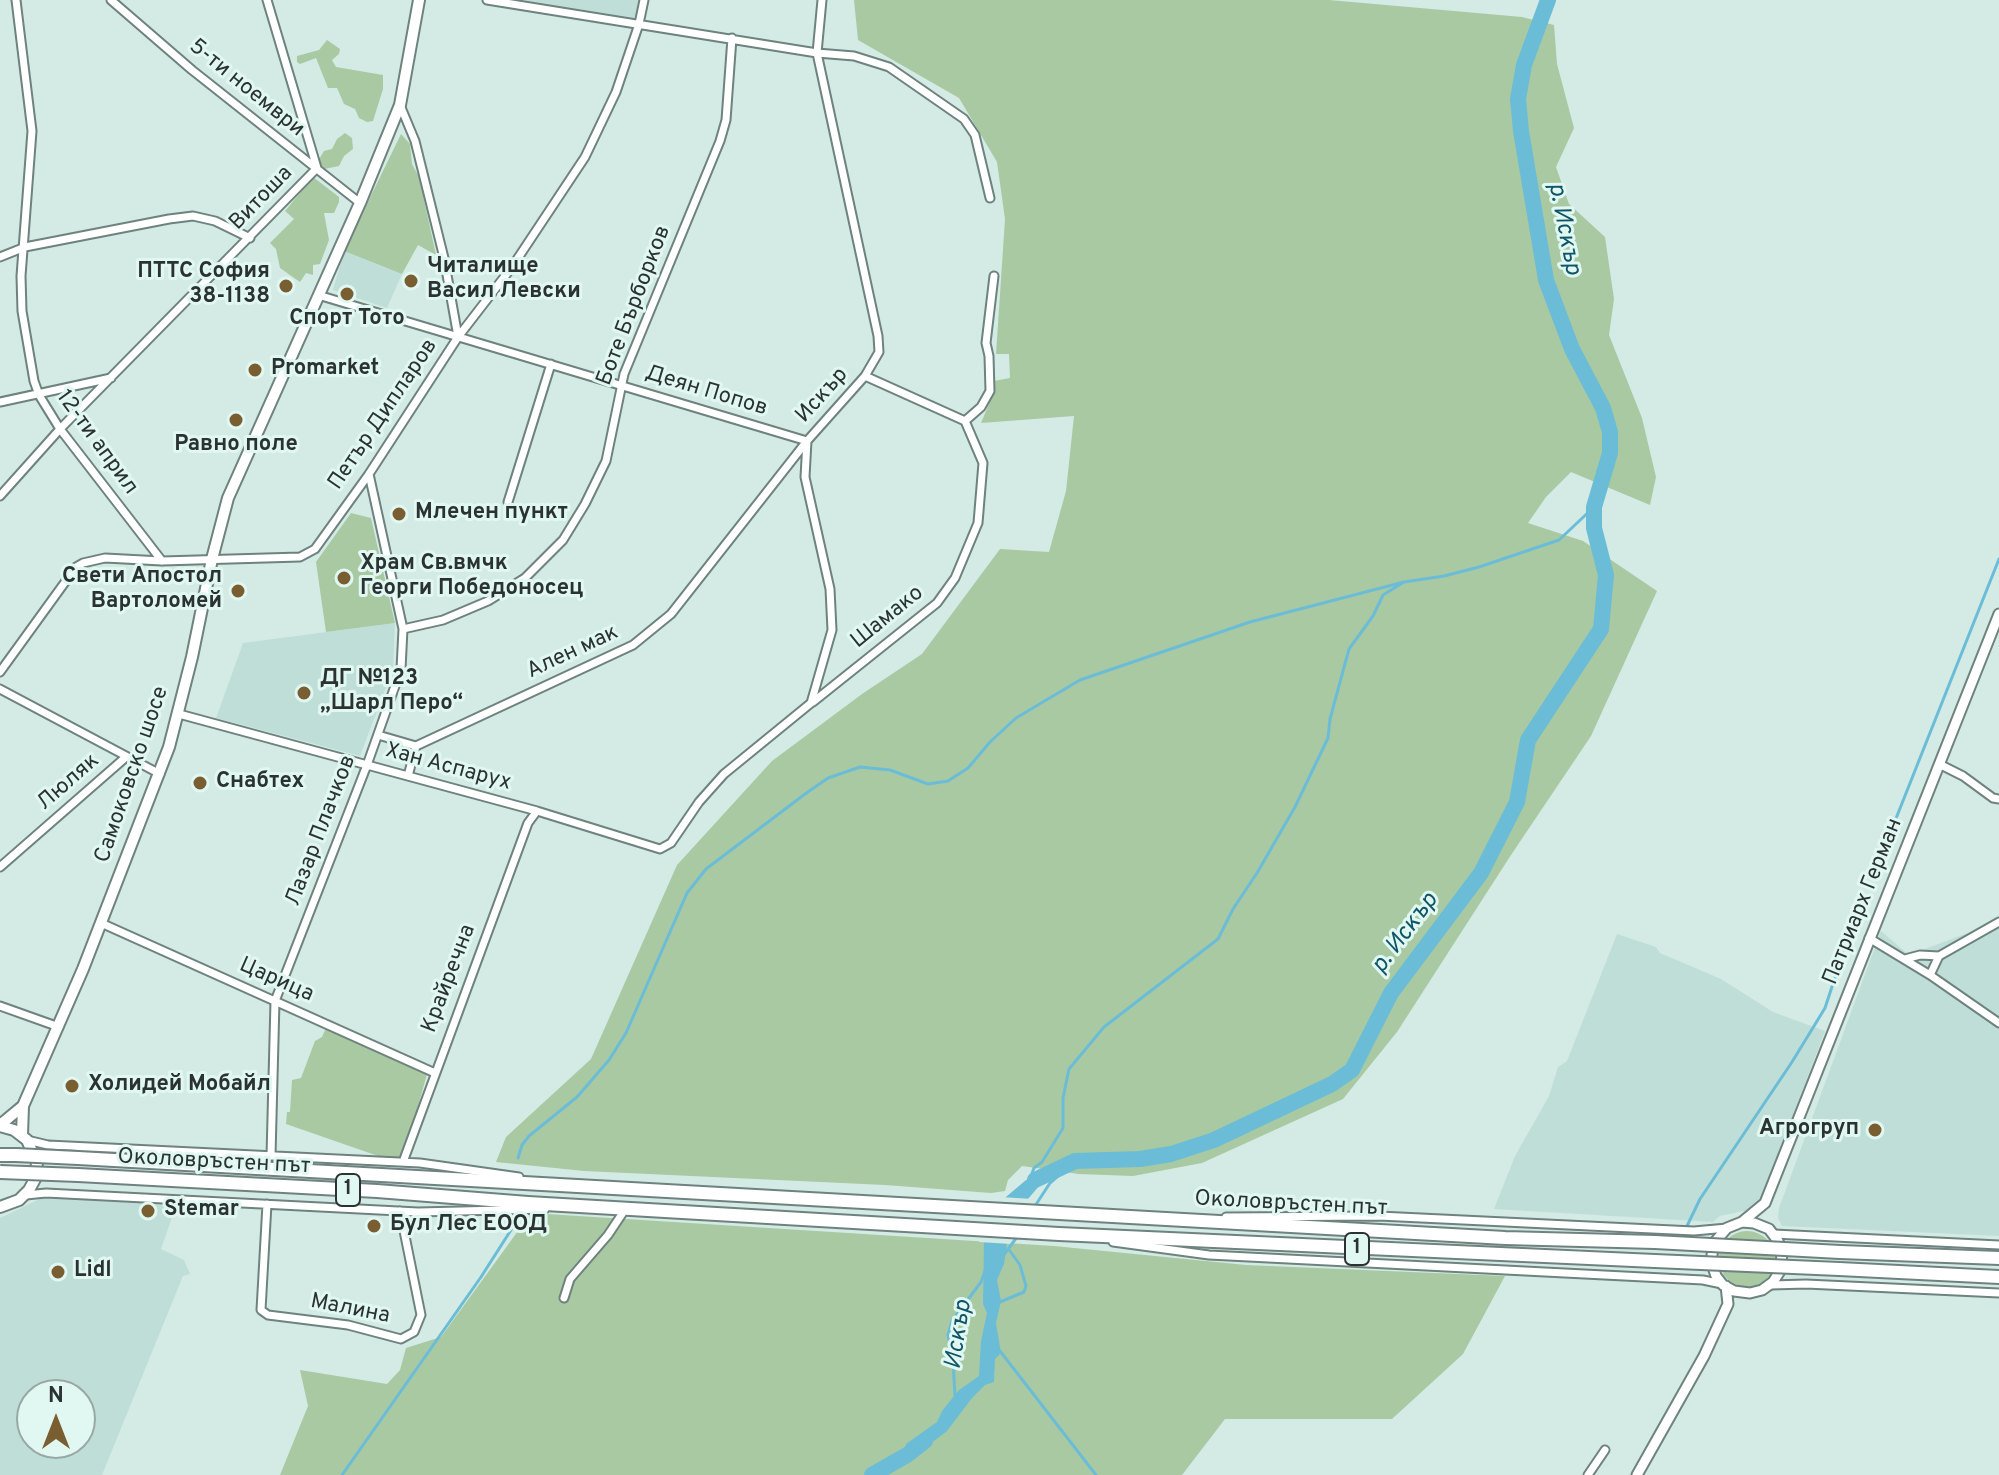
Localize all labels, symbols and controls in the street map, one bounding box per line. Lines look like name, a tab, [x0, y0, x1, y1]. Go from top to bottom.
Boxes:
street label: 5-ти ноември	[183, 34, 309, 144]
street label: Витоша	[225, 161, 299, 237]
water label: р. Искър	[1540, 180, 1586, 278]
street label: Боте Бърборков	[592, 222, 678, 390]
place label: Читалище Васил Левски	[427, 255, 581, 306]
place label: ПТТС София 38-1138	[137, 260, 270, 312]
marker: Читалище Васил Левски	[402, 272, 420, 290]
marker: ПТТС София 38-1138	[277, 277, 295, 295]
marker: Спорт Тото	[338, 285, 356, 303]
place label: Спорт Тото	[289, 307, 405, 333]
street label: Петър Дипларов	[324, 334, 444, 496]
place label: Promarket	[271, 357, 379, 383]
marker: Promarket	[246, 361, 264, 379]
street label: Деян Попов	[642, 361, 770, 423]
street label: Искър	[791, 363, 855, 429]
street label: 12-ти април	[49, 386, 143, 500]
marker: Равно поле	[227, 411, 245, 429]
place label: Равно поле	[174, 433, 298, 459]
place label: Млечен пункт	[415, 501, 568, 527]
marker: Млечен пункт	[390, 505, 408, 523]
place label: Храм Св.вмчк Георги Победоносец	[360, 552, 583, 604]
place label: Свети Апостол Вартоломей	[62, 565, 222, 616]
marker: Храм Св.вмчк Георги Победоносец	[335, 569, 353, 587]
street label: Шамако	[846, 581, 930, 655]
marker: Свети Апостол Вартоломей	[229, 582, 247, 600]
street label: Ален мак	[523, 620, 623, 686]
place label: ДГ №123 „Шарл Перо“	[320, 667, 463, 718]
street label: Самоковско шосе	[90, 683, 176, 867]
marker: ДГ №123 „Шарл Перо“	[295, 684, 313, 702]
street label: Хан Аспарух	[382, 739, 514, 797]
street label: Люляк	[33, 749, 105, 817]
street label: Лазар Плачков	[281, 752, 363, 910]
place label: Снабтех	[216, 770, 304, 796]
marker: Снабтех	[191, 774, 209, 792]
street label: Патриарх Герман	[1819, 815, 1909, 989]
water label: р. Искър	[1366, 888, 1446, 980]
street label: Крайречна	[417, 921, 483, 1037]
street label: Царица	[235, 953, 317, 1009]
place label: Холидей Мобайл	[88, 1073, 271, 1099]
marker: Холидей Мобайл	[63, 1077, 81, 1095]
place label: Агрогруп	[1759, 1117, 1859, 1143]
marker: Агрогруп	[1866, 1121, 1884, 1139]
street label: Околовръстен път	[117, 1145, 311, 1181]
road number: 1	[336, 1174, 360, 1206]
street label: Околовръстен път	[1194, 1187, 1388, 1223]
place label: Stemar	[164, 1198, 239, 1224]
marker: Stemar	[139, 1202, 157, 1220]
place label: Бул Лес ЕООД	[390, 1213, 547, 1239]
marker: Бул Лес ЕООД	[365, 1217, 383, 1235]
road number: 1	[1345, 1233, 1369, 1265]
place label: Lidl	[74, 1259, 112, 1285]
marker: Lidl	[49, 1263, 67, 1281]
street label: Малина	[308, 1289, 392, 1331]
water label: Искър	[940, 1298, 980, 1372]
north arrow	[16, 1379, 96, 1459]
text: N	[48, 1383, 64, 1410]

